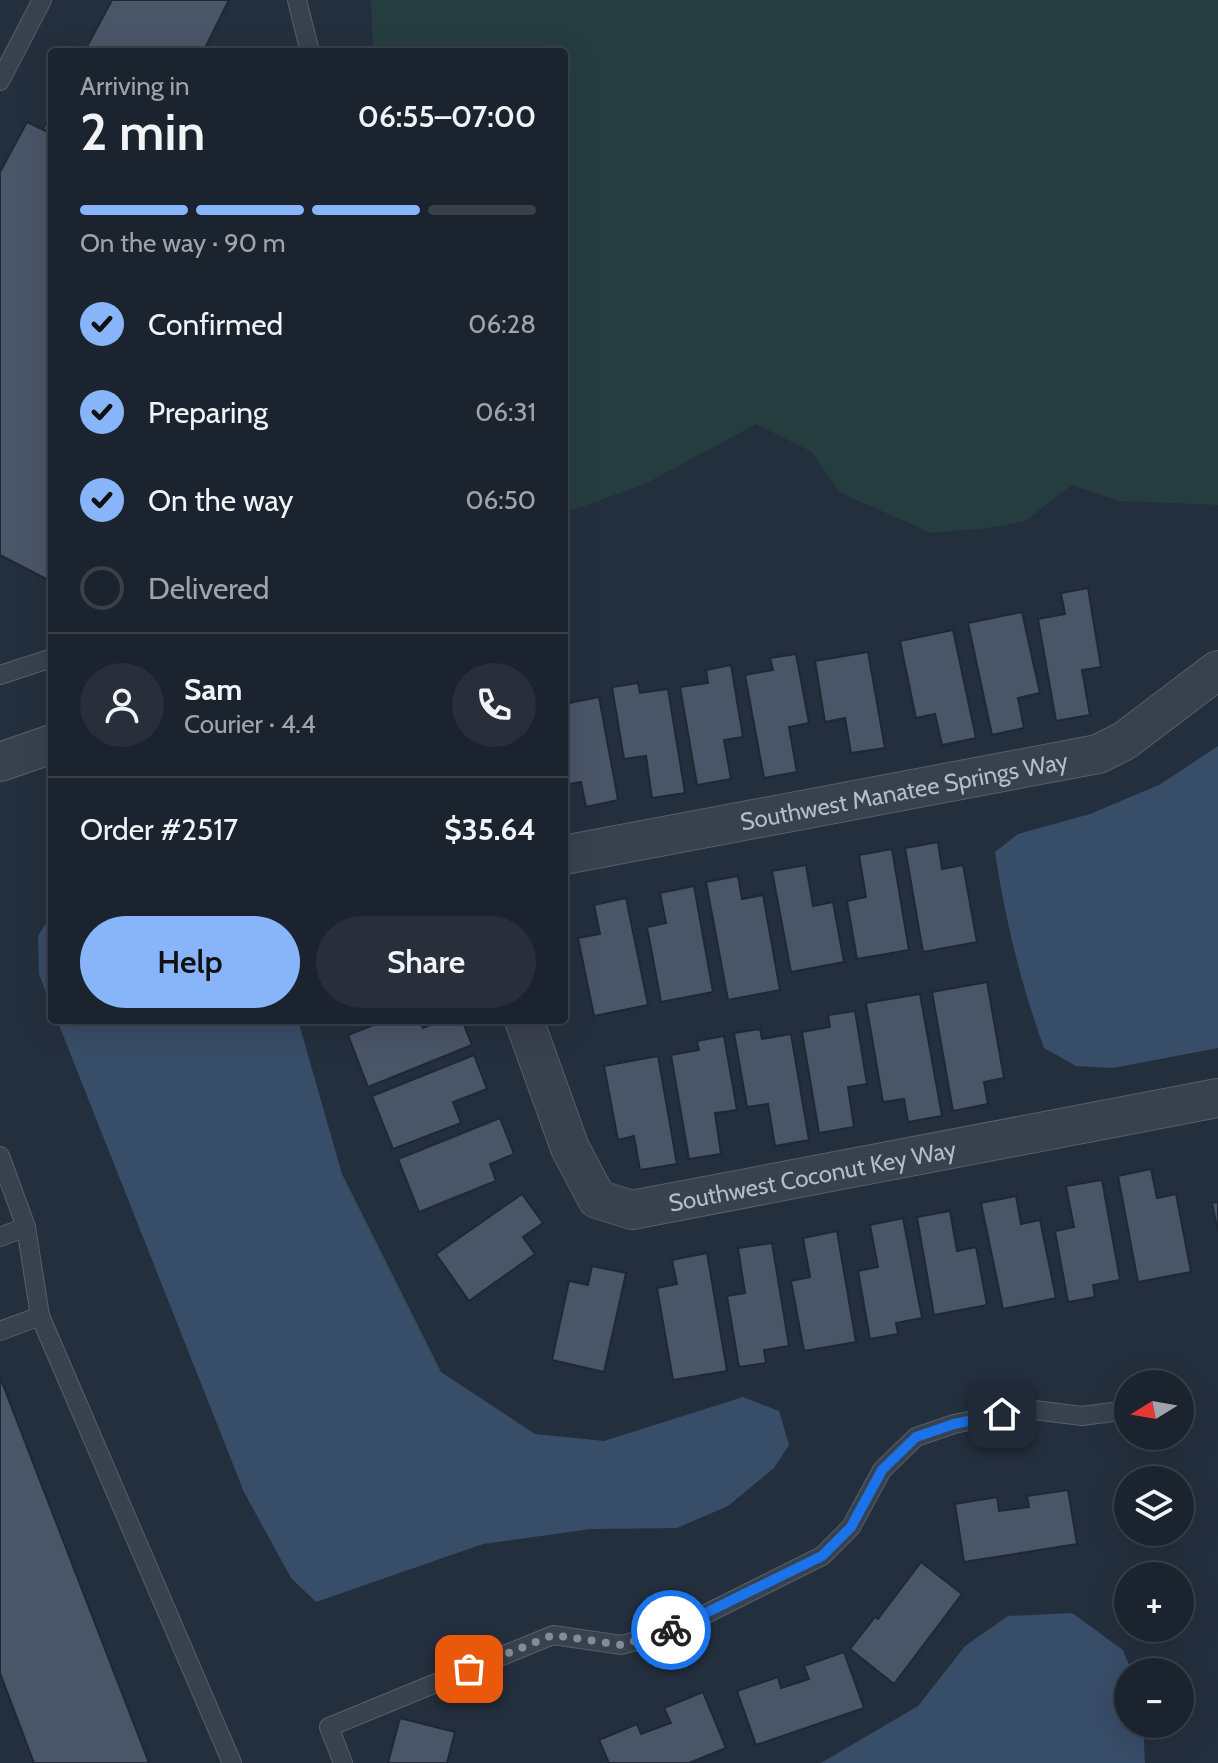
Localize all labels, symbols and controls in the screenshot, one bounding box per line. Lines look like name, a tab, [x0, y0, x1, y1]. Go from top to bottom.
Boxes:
text: Arriving in	[80, 70, 190, 102]
text: 06:55–07:00	[358, 98, 536, 135]
text: 2 min	[80, 100, 205, 163]
text: On the way · 90 m	[80, 227, 286, 259]
icon: check	[80, 302, 124, 346]
text: Confirmed	[148, 306, 283, 343]
text: 06:28	[468, 308, 536, 340]
icon: check	[80, 390, 124, 434]
text: Preparing	[148, 394, 268, 431]
text: 06:31	[475, 396, 536, 428]
icon: check	[80, 478, 124, 522]
text: On the way	[148, 482, 293, 519]
text: 06:50	[465, 484, 536, 516]
text: Delivered	[148, 570, 269, 607]
button: person	[80, 663, 164, 747]
button: phone	[452, 663, 536, 747]
text: Sam	[184, 671, 242, 708]
text: Courier · 4.4	[184, 708, 316, 740]
street label: Southwest Manatee Springs Way	[738, 746, 1070, 836]
text: Order #2517	[80, 811, 238, 848]
text: $35.64	[444, 811, 536, 848]
button: Help	[80, 916, 300, 1008]
button: Share	[316, 916, 536, 1008]
street label: Southwest Coconut Key Way	[666, 1134, 959, 1217]
north arrow	[1114, 1370, 1194, 1450]
map controls	[1114, 1370, 1194, 1738]
pin	[968, 1380, 1036, 1448]
icon: home	[980, 1392, 1024, 1436]
button: layers	[1114, 1466, 1194, 1546]
button: +	[1114, 1562, 1194, 1642]
courier	[631, 1590, 711, 1670]
icon: bike	[649, 1608, 693, 1652]
pin	[435, 1635, 503, 1703]
icon: bag	[447, 1647, 491, 1691]
button: −	[1114, 1658, 1194, 1738]

